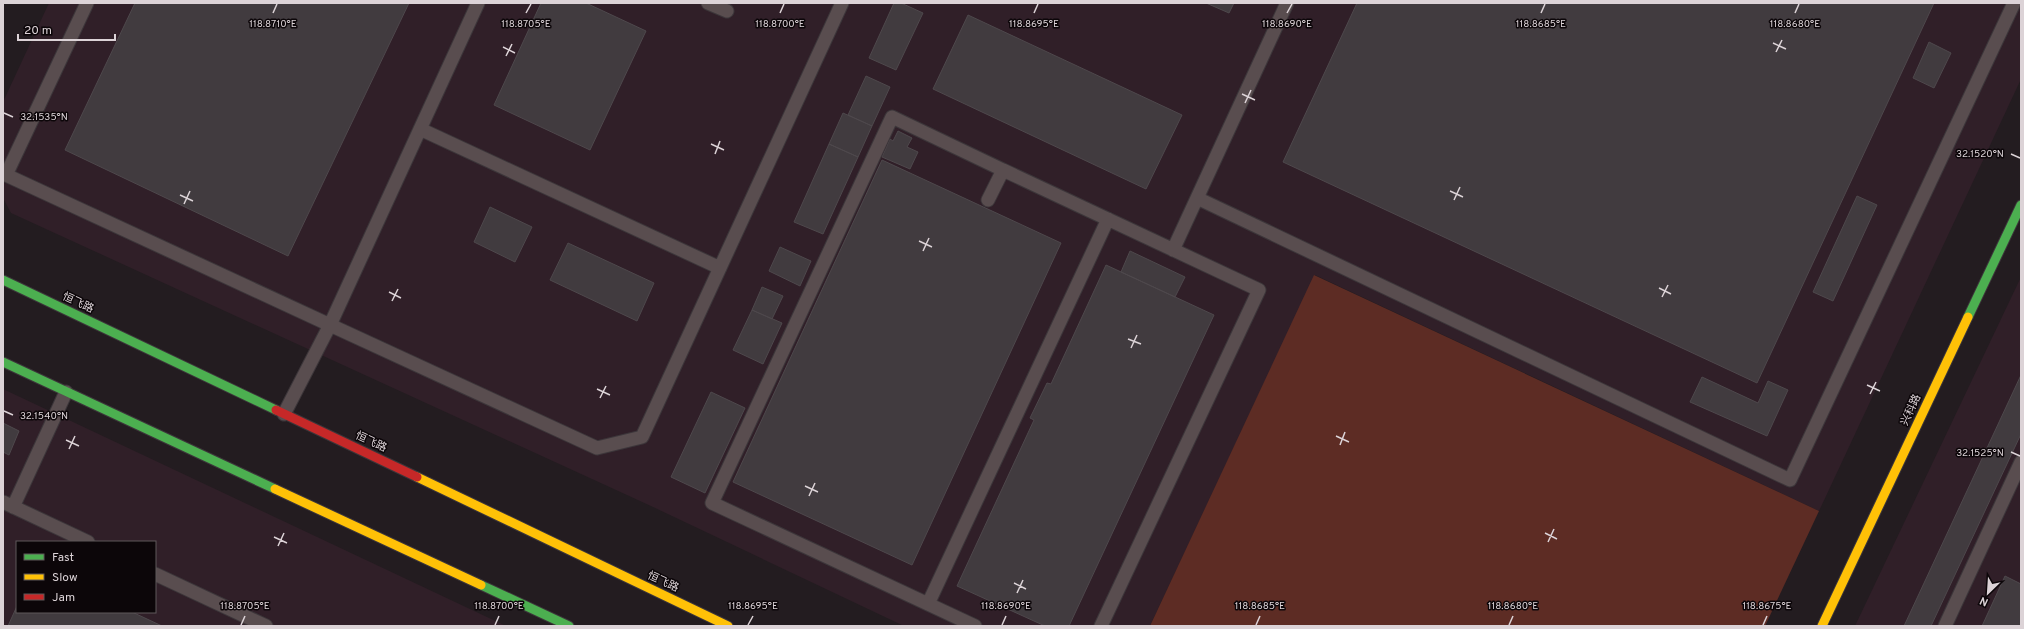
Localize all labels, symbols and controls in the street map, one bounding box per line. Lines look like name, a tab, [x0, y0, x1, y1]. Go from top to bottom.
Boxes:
scale bar	[18, 16, 115, 42]
text: 118.8710°E	[249, 18, 297, 31]
text: 118.8705°E	[501, 18, 551, 31]
text: 118.8700°E	[755, 18, 805, 31]
text: 118.8695°E	[1009, 18, 1059, 31]
text: 118.8690°E	[1262, 18, 1312, 31]
text: 118.8685°E	[1516, 18, 1566, 31]
text: 118.8680°E	[1770, 18, 1820, 31]
text: 20 m	[24, 23, 52, 39]
text: 32.1535°N	[20, 111, 68, 124]
text: 32.1520°N	[1956, 148, 2004, 161]
street label: 恒飞路	[60, 290, 96, 316]
street label: 兴科路	[1898, 392, 1924, 428]
text: 32.1540°N	[20, 410, 68, 423]
street label: 恒飞路	[353, 429, 389, 455]
text: 32.1525°N	[1956, 447, 2004, 460]
legend	[16, 541, 156, 613]
text: Fast	[52, 550, 74, 566]
street label: 恒飞路	[645, 569, 681, 595]
text: Slow	[52, 570, 78, 586]
north arrow	[1968, 573, 2008, 613]
text: Jam	[52, 590, 75, 606]
text: N	[1978, 593, 1991, 609]
text: 118.8705°E	[220, 600, 270, 613]
text: 118.8700°E	[474, 600, 524, 613]
text: 118.8695°E	[728, 600, 778, 613]
text: 118.8690°E	[981, 600, 1031, 613]
text: 118.8685°E	[1235, 600, 1285, 613]
text: 118.8680°E	[1488, 600, 1538, 613]
text: 118.8675°E	[1742, 600, 1792, 613]

